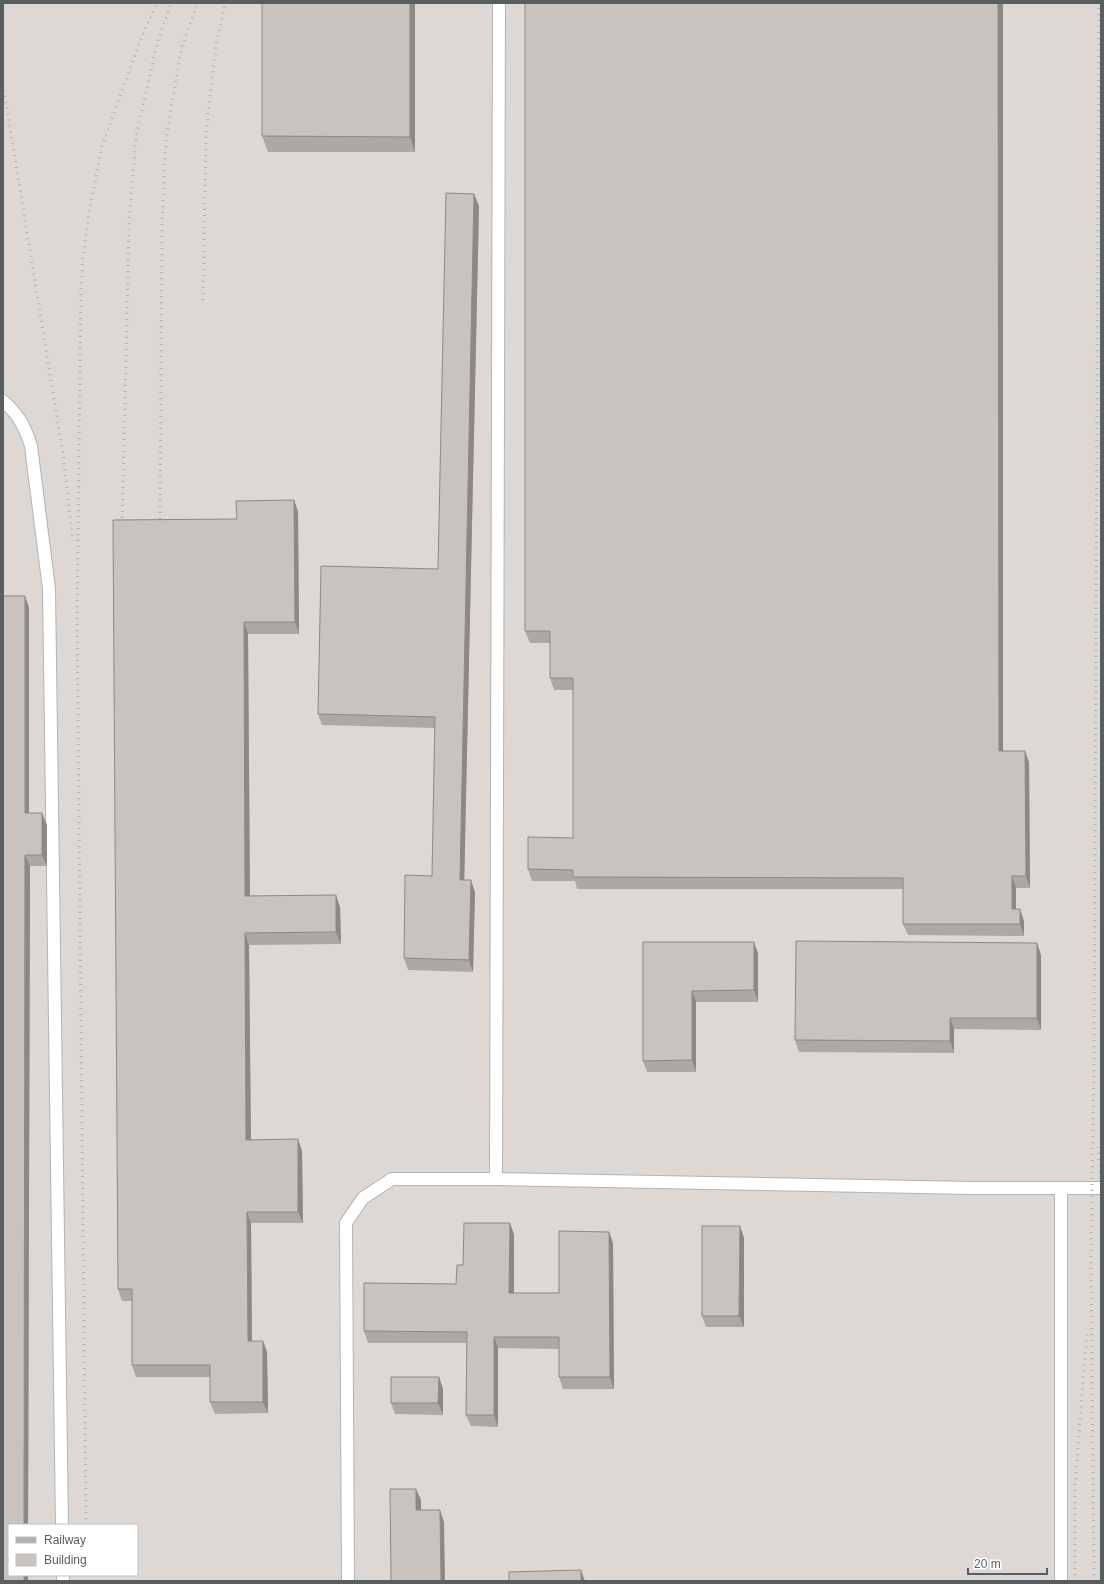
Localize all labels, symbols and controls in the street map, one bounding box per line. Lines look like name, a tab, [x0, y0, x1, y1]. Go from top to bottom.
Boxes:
legend	[8, 1524, 138, 1576]
text: Railway	[44, 1533, 86, 1547]
scale bar	[968, 1550, 1047, 1576]
text: Building	[44, 1553, 87, 1567]
text: 20 m	[974, 1557, 1001, 1571]

